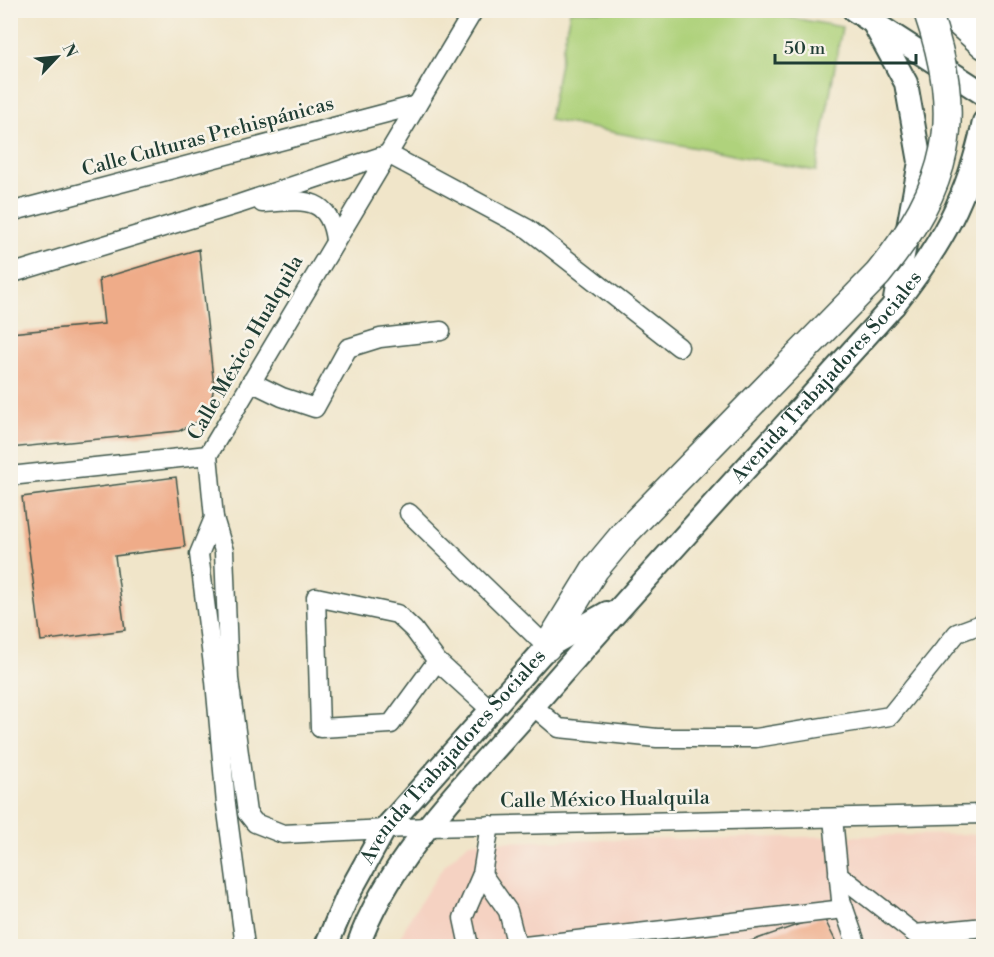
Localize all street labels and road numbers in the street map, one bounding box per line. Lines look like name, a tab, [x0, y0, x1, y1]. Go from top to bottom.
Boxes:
street label: Calle Culturas Prehispánicas	[79, 91, 337, 183]
street label: Calle México Hualquila	[183, 250, 310, 445]
street label: Avenida Trabajadores Sociales	[725, 266, 928, 489]
street label: Avenida Trabajadores Sociales	[354, 644, 551, 870]
street label: Calle México Hualquila	[500, 786, 711, 814]

